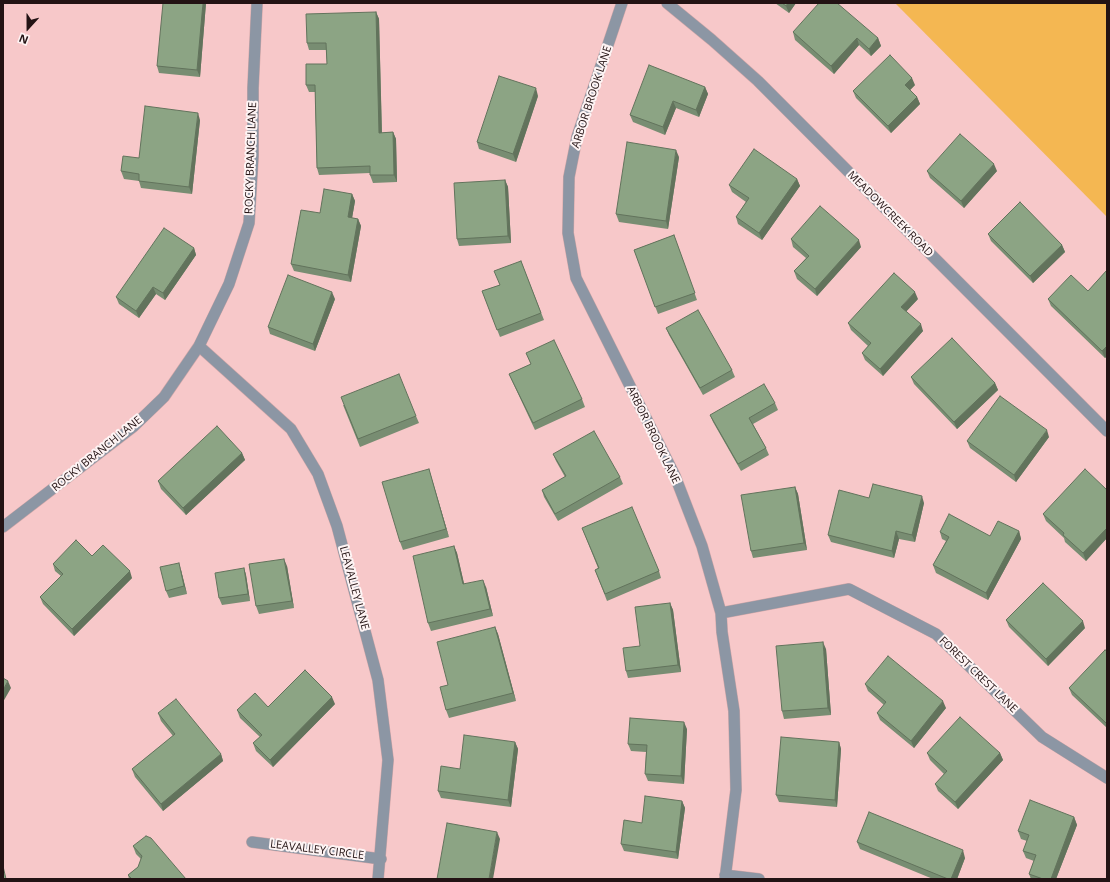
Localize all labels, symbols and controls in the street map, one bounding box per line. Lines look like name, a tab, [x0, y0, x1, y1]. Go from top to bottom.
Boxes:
north arrow	[8, 8, 48, 48]
text: N	[17, 31, 30, 48]
street label: ARBOR BROOK LANE	[569, 44, 615, 150]
street label: ROCKY BRANCH LANE	[242, 102, 260, 214]
street label: MEADOWCREEK ROAD	[845, 169, 935, 259]
street label: ARBOR BROOK LANE	[624, 384, 682, 486]
street label: ROCKY BRANCH LANE	[49, 414, 145, 494]
street label: LEAVALLEY LANE	[336, 545, 372, 631]
street label: FOREST CREST LANE	[936, 634, 1020, 716]
street label: LEAVALLEY CIRCLE	[269, 838, 365, 862]

